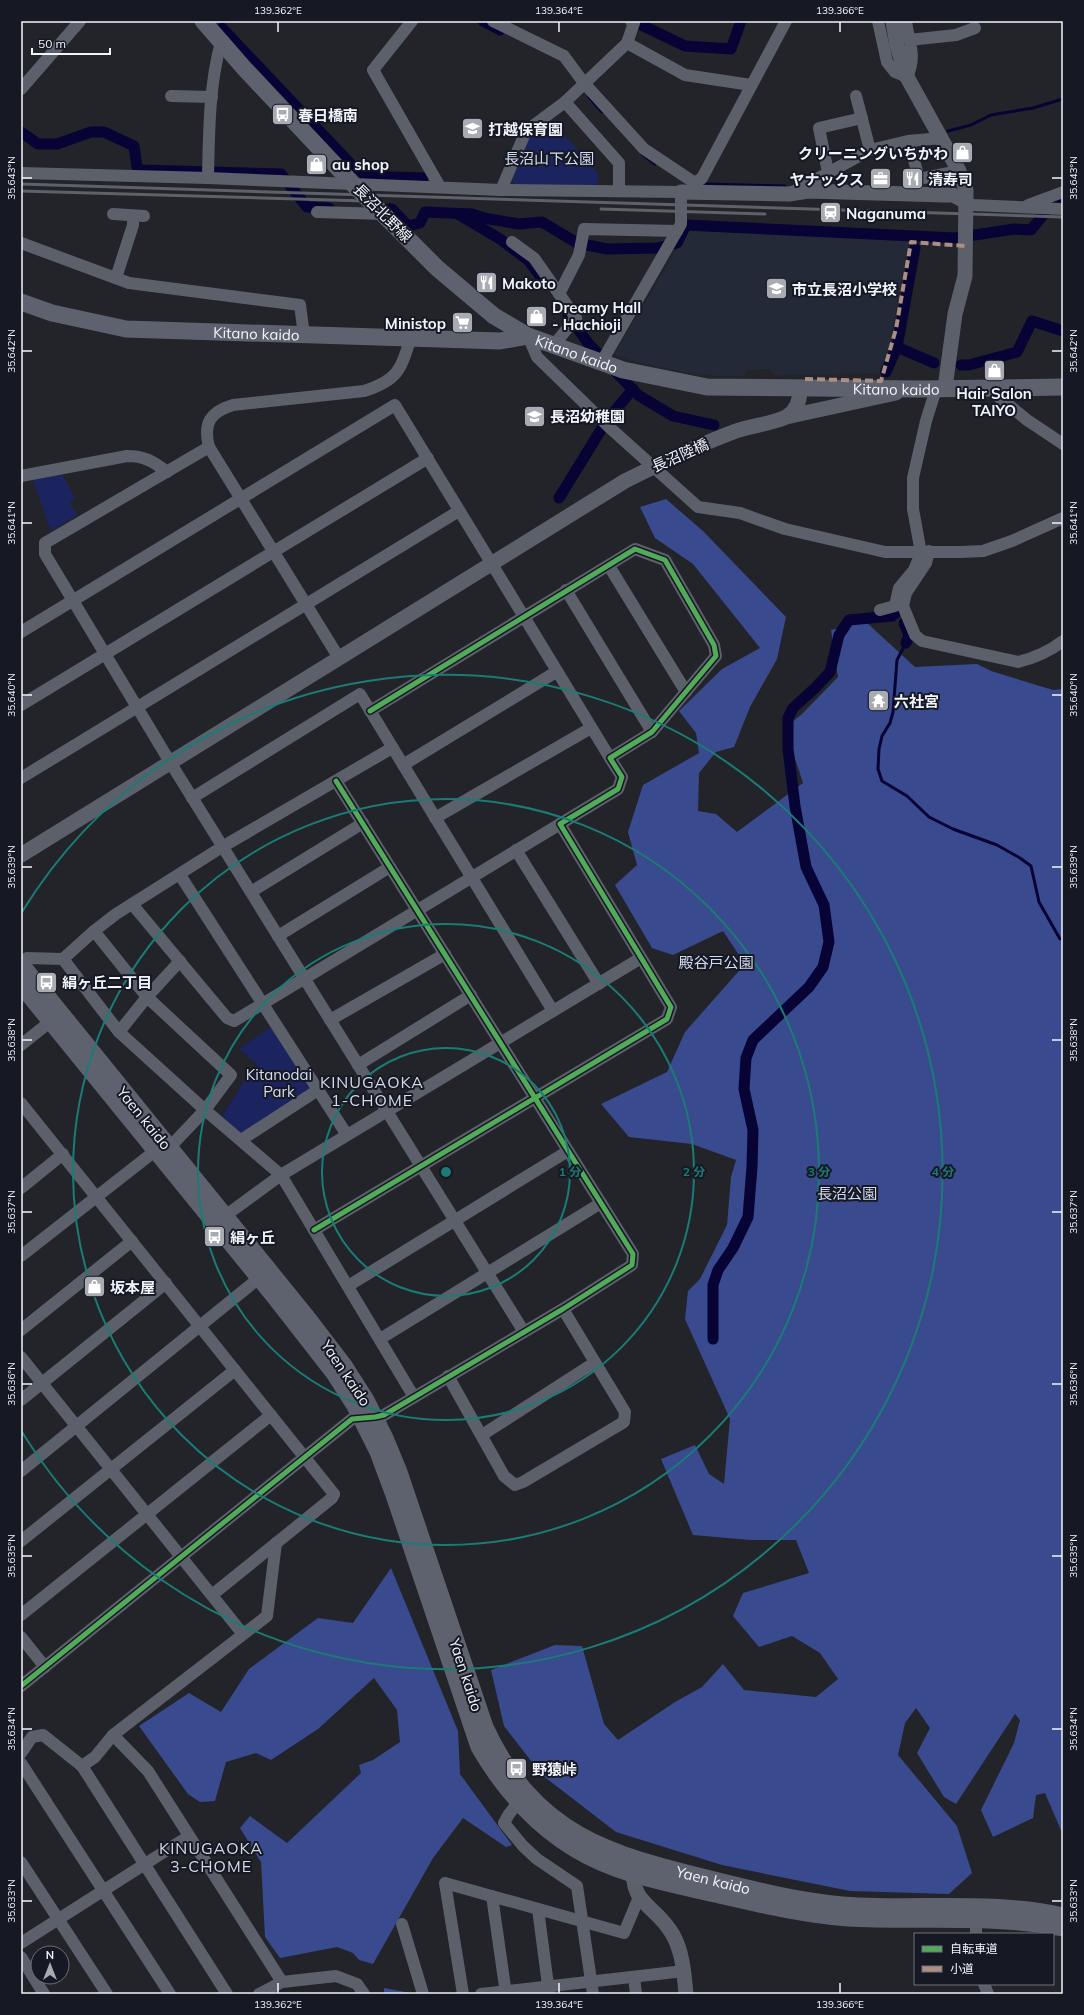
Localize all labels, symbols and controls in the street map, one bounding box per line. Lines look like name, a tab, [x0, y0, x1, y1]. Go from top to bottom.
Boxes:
text: 139.362°E	[254, 4, 302, 17]
text: 139.364°E	[535, 4, 583, 17]
text: 139.366°E	[816, 4, 864, 17]
scale bar	[32, 30, 110, 56]
text: 50 m	[38, 36, 66, 51]
bus stop icon: 春日橋南	[270, 102, 296, 128]
place label: 春日橋南	[298, 106, 358, 125]
school or university icon: 打越保育園	[459, 116, 485, 142]
place label: 打越保育園	[488, 120, 563, 139]
shop icon: クリーニングいちかわ	[950, 140, 976, 166]
place label: クリーニングいちかわ	[798, 144, 948, 163]
park label: 長沼山下公園	[504, 149, 594, 168]
shop icon: au shop	[303, 151, 329, 177]
place label: au shop	[332, 155, 389, 174]
text: 35.643°N	[5, 156, 18, 200]
text: 35.643°N	[1067, 156, 1080, 200]
office icon: ヤナックス	[867, 166, 893, 192]
restaurant icon: 清寿司	[899, 166, 925, 192]
place label: ヤナックス	[789, 170, 864, 189]
place label: 清寿司	[928, 170, 973, 189]
street label: 長沼北野線	[350, 180, 416, 246]
station icon: Naganuma	[817, 200, 843, 226]
place label: Naganuma	[846, 204, 926, 223]
restaurant icon: Makoto	[473, 270, 499, 296]
place label: Makoto	[502, 274, 556, 293]
school or university icon: 市立長沼小学校	[764, 276, 790, 302]
place label: 市立長沼小学校	[792, 280, 897, 299]
place label: Dreamy Hall - Hachioji	[552, 298, 641, 334]
shop icon: Dreamy Hall - Hachioji	[523, 303, 549, 329]
supermarket icon: Ministop	[449, 310, 475, 336]
place label: Ministop	[385, 314, 446, 333]
street label: Kitano kaido	[213, 322, 300, 344]
text: 35.642°N	[5, 329, 18, 373]
text: 35.642°N	[1067, 329, 1080, 373]
street label: Kitano kaido	[533, 330, 621, 377]
shop icon: Hair Salon TAIYO	[981, 357, 1007, 383]
street label: Kitano kaido	[853, 379, 940, 399]
place label: Hair Salon TAIYO	[956, 384, 1032, 420]
school or university icon: 長沼幼稚園	[522, 403, 548, 429]
place label: 長沼幼稚園	[550, 407, 625, 426]
street label: 長沼陸橋	[649, 434, 711, 476]
text: 35.641°N	[5, 501, 18, 545]
text: 35.641°N	[1067, 501, 1080, 545]
text: 35.640°N	[5, 673, 18, 717]
text: 35.640°N	[1067, 673, 1080, 717]
temple icon: 六社宮	[865, 688, 891, 714]
place label: 六社宮	[894, 692, 939, 711]
text: 35.639°N	[5, 845, 18, 889]
text: 35.639°N	[1067, 845, 1080, 889]
park label: 殿谷戸公園	[678, 953, 754, 972]
bus stop icon: 絹ヶ丘二丁目	[33, 969, 59, 995]
place label: 絹ヶ丘二丁目	[62, 973, 152, 992]
text: 35.638°N	[5, 1018, 18, 1062]
text: 35.638°N	[1067, 1018, 1080, 1062]
park label: Kitanodai Park	[246, 1065, 312, 1101]
district label: KINUGAOKA 1-CHOME	[320, 1072, 424, 1110]
street label: Yaen kaido	[112, 1082, 175, 1153]
text: 1 分	[559, 1164, 581, 1179]
text: 2 分	[683, 1164, 705, 1179]
text: 3 分	[808, 1164, 830, 1179]
text: 4 分	[932, 1164, 954, 1179]
centre of rings	[439, 1165, 453, 1179]
park label: 長沼公園	[817, 1184, 877, 1203]
text: 35.637°N	[5, 1190, 18, 1234]
text: 35.637°N	[1067, 1190, 1080, 1234]
bus stop icon: 絹ヶ丘	[202, 1224, 228, 1250]
place label: 絹ヶ丘	[230, 1228, 275, 1247]
shop icon: 坂本屋	[82, 1274, 108, 1300]
place label: 坂本屋	[110, 1278, 155, 1297]
street label: Yaen kaido	[316, 1336, 375, 1410]
text: 35.636°N	[5, 1362, 18, 1406]
text: 35.636°N	[1067, 1362, 1080, 1406]
text: 35.635°N	[5, 1534, 18, 1578]
text: 35.635°N	[1067, 1534, 1080, 1578]
street label: Yaen kaido	[445, 1635, 487, 1714]
text: 35.634°N	[5, 1707, 18, 1751]
text: 35.634°N	[1067, 1707, 1080, 1751]
bus stop icon: 野猿峠	[503, 1756, 529, 1782]
place label: 野猿峠	[532, 1760, 577, 1779]
district label: KINUGAOKA 3-CHOME	[159, 1838, 263, 1876]
street label: Yaen kaido	[673, 1861, 752, 1898]
text: 35.633°N	[5, 1879, 18, 1923]
text: 35.633°N	[1067, 1879, 1080, 1923]
legend	[914, 1933, 1054, 1985]
text: 自転車道	[950, 1941, 998, 1956]
north arrow	[30, 1945, 70, 1985]
text: N	[46, 1948, 54, 1962]
text: 小道	[950, 1961, 974, 1976]
text: 139.362°E	[254, 1998, 302, 2011]
text: 139.364°E	[535, 1998, 583, 2011]
text: 139.366°E	[816, 1998, 864, 2011]

